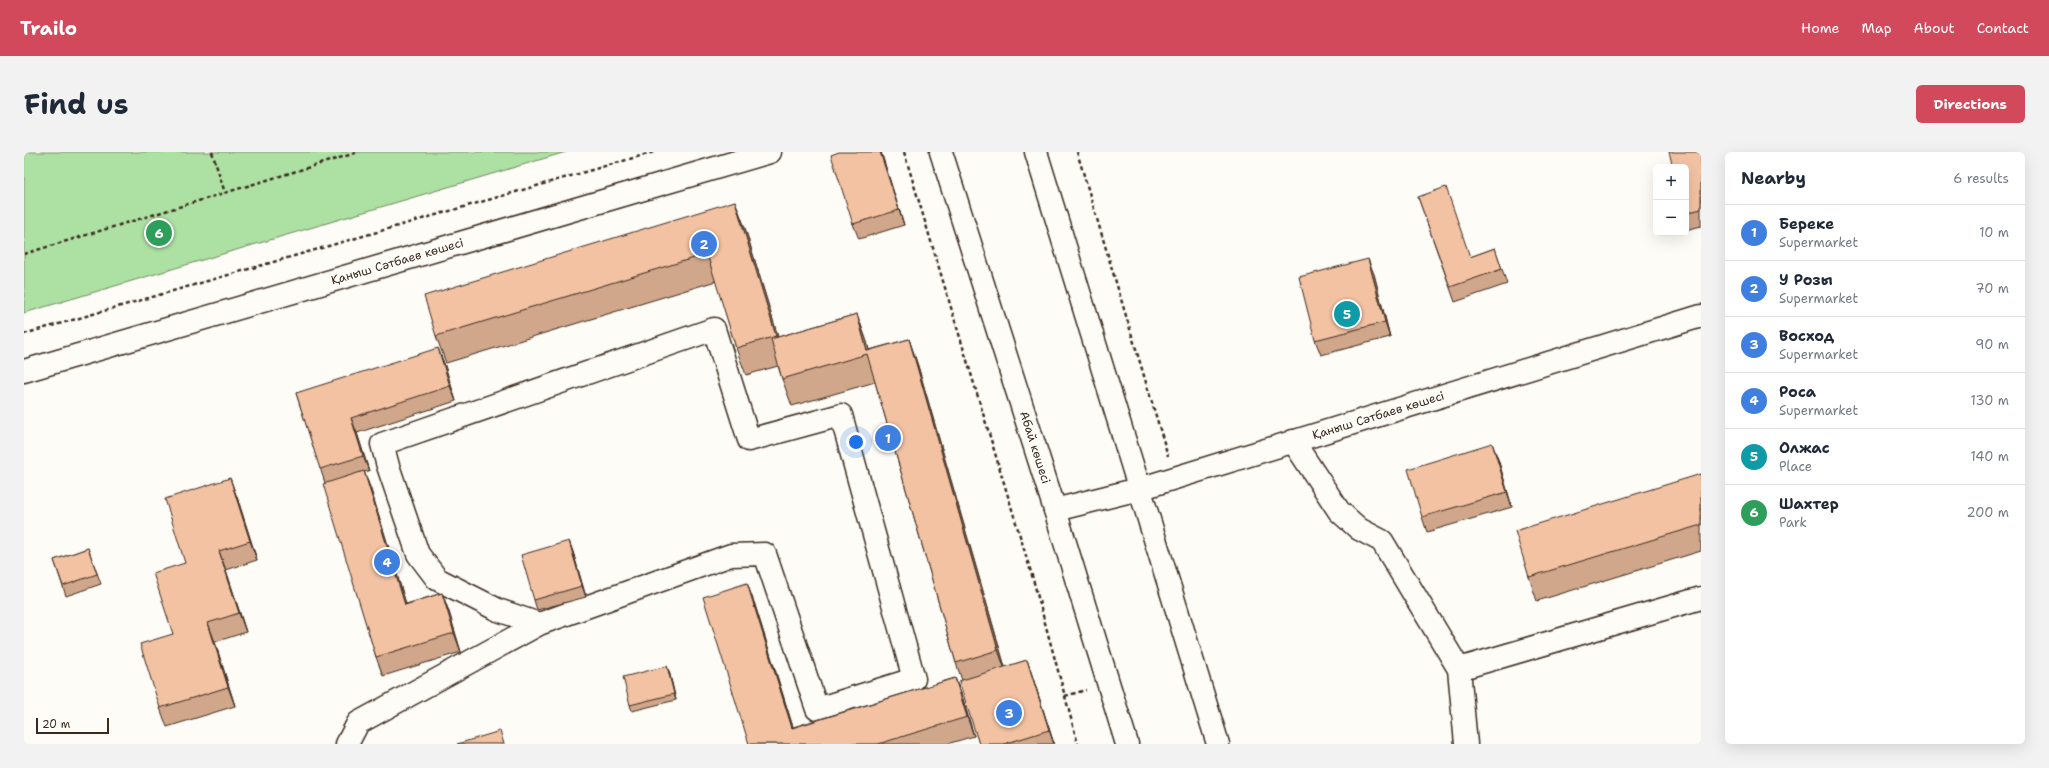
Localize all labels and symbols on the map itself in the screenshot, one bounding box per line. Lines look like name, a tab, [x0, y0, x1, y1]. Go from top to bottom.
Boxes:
pin: 6	[146, 218, 172, 248]
pin: 2	[691, 229, 717, 259]
street label: Қаныш Сәтбаев көшесі	[329, 234, 465, 288]
pin: 5	[1334, 299, 1360, 329]
street label: Қаныш Сәтбаев көшесі	[1310, 387, 1446, 443]
street label: Абай көшесі	[1016, 409, 1054, 486]
pin: 1	[875, 423, 901, 453]
your location	[846, 432, 866, 452]
pin: 4	[374, 547, 400, 577]
pin: 3	[996, 698, 1022, 728]
scale bar	[36, 716, 109, 735]

